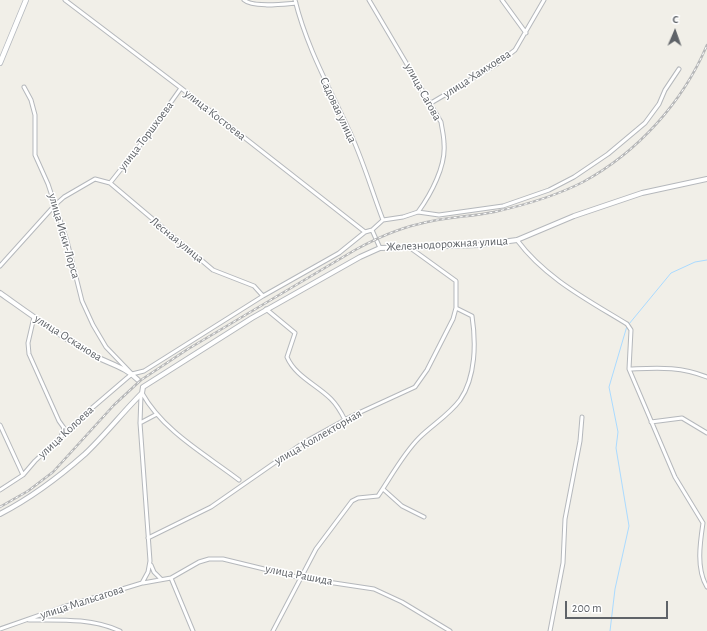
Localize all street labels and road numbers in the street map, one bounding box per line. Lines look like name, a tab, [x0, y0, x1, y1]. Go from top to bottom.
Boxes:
street label: улица Хамхоева	[440, 47, 514, 101]
street label: улица Сагова	[401, 61, 445, 123]
street label: Садовая улица	[316, 75, 360, 145]
street label: улица Костоева	[181, 86, 249, 144]
street label: улица Торшхоева	[115, 98, 177, 174]
street label: улица Иски-Лорса	[45, 192, 83, 280]
street label: Лесная улица	[147, 214, 207, 266]
street label: Железнодорожная улица	[386, 234, 508, 254]
street label: улица Осканова	[31, 311, 105, 365]
street label: улица Колоева	[35, 403, 97, 461]
street label: улица Коллекторная	[272, 406, 364, 468]
street label: улица Рашида	[264, 561, 334, 589]
street label: улица Мальсагова	[38, 582, 126, 622]

